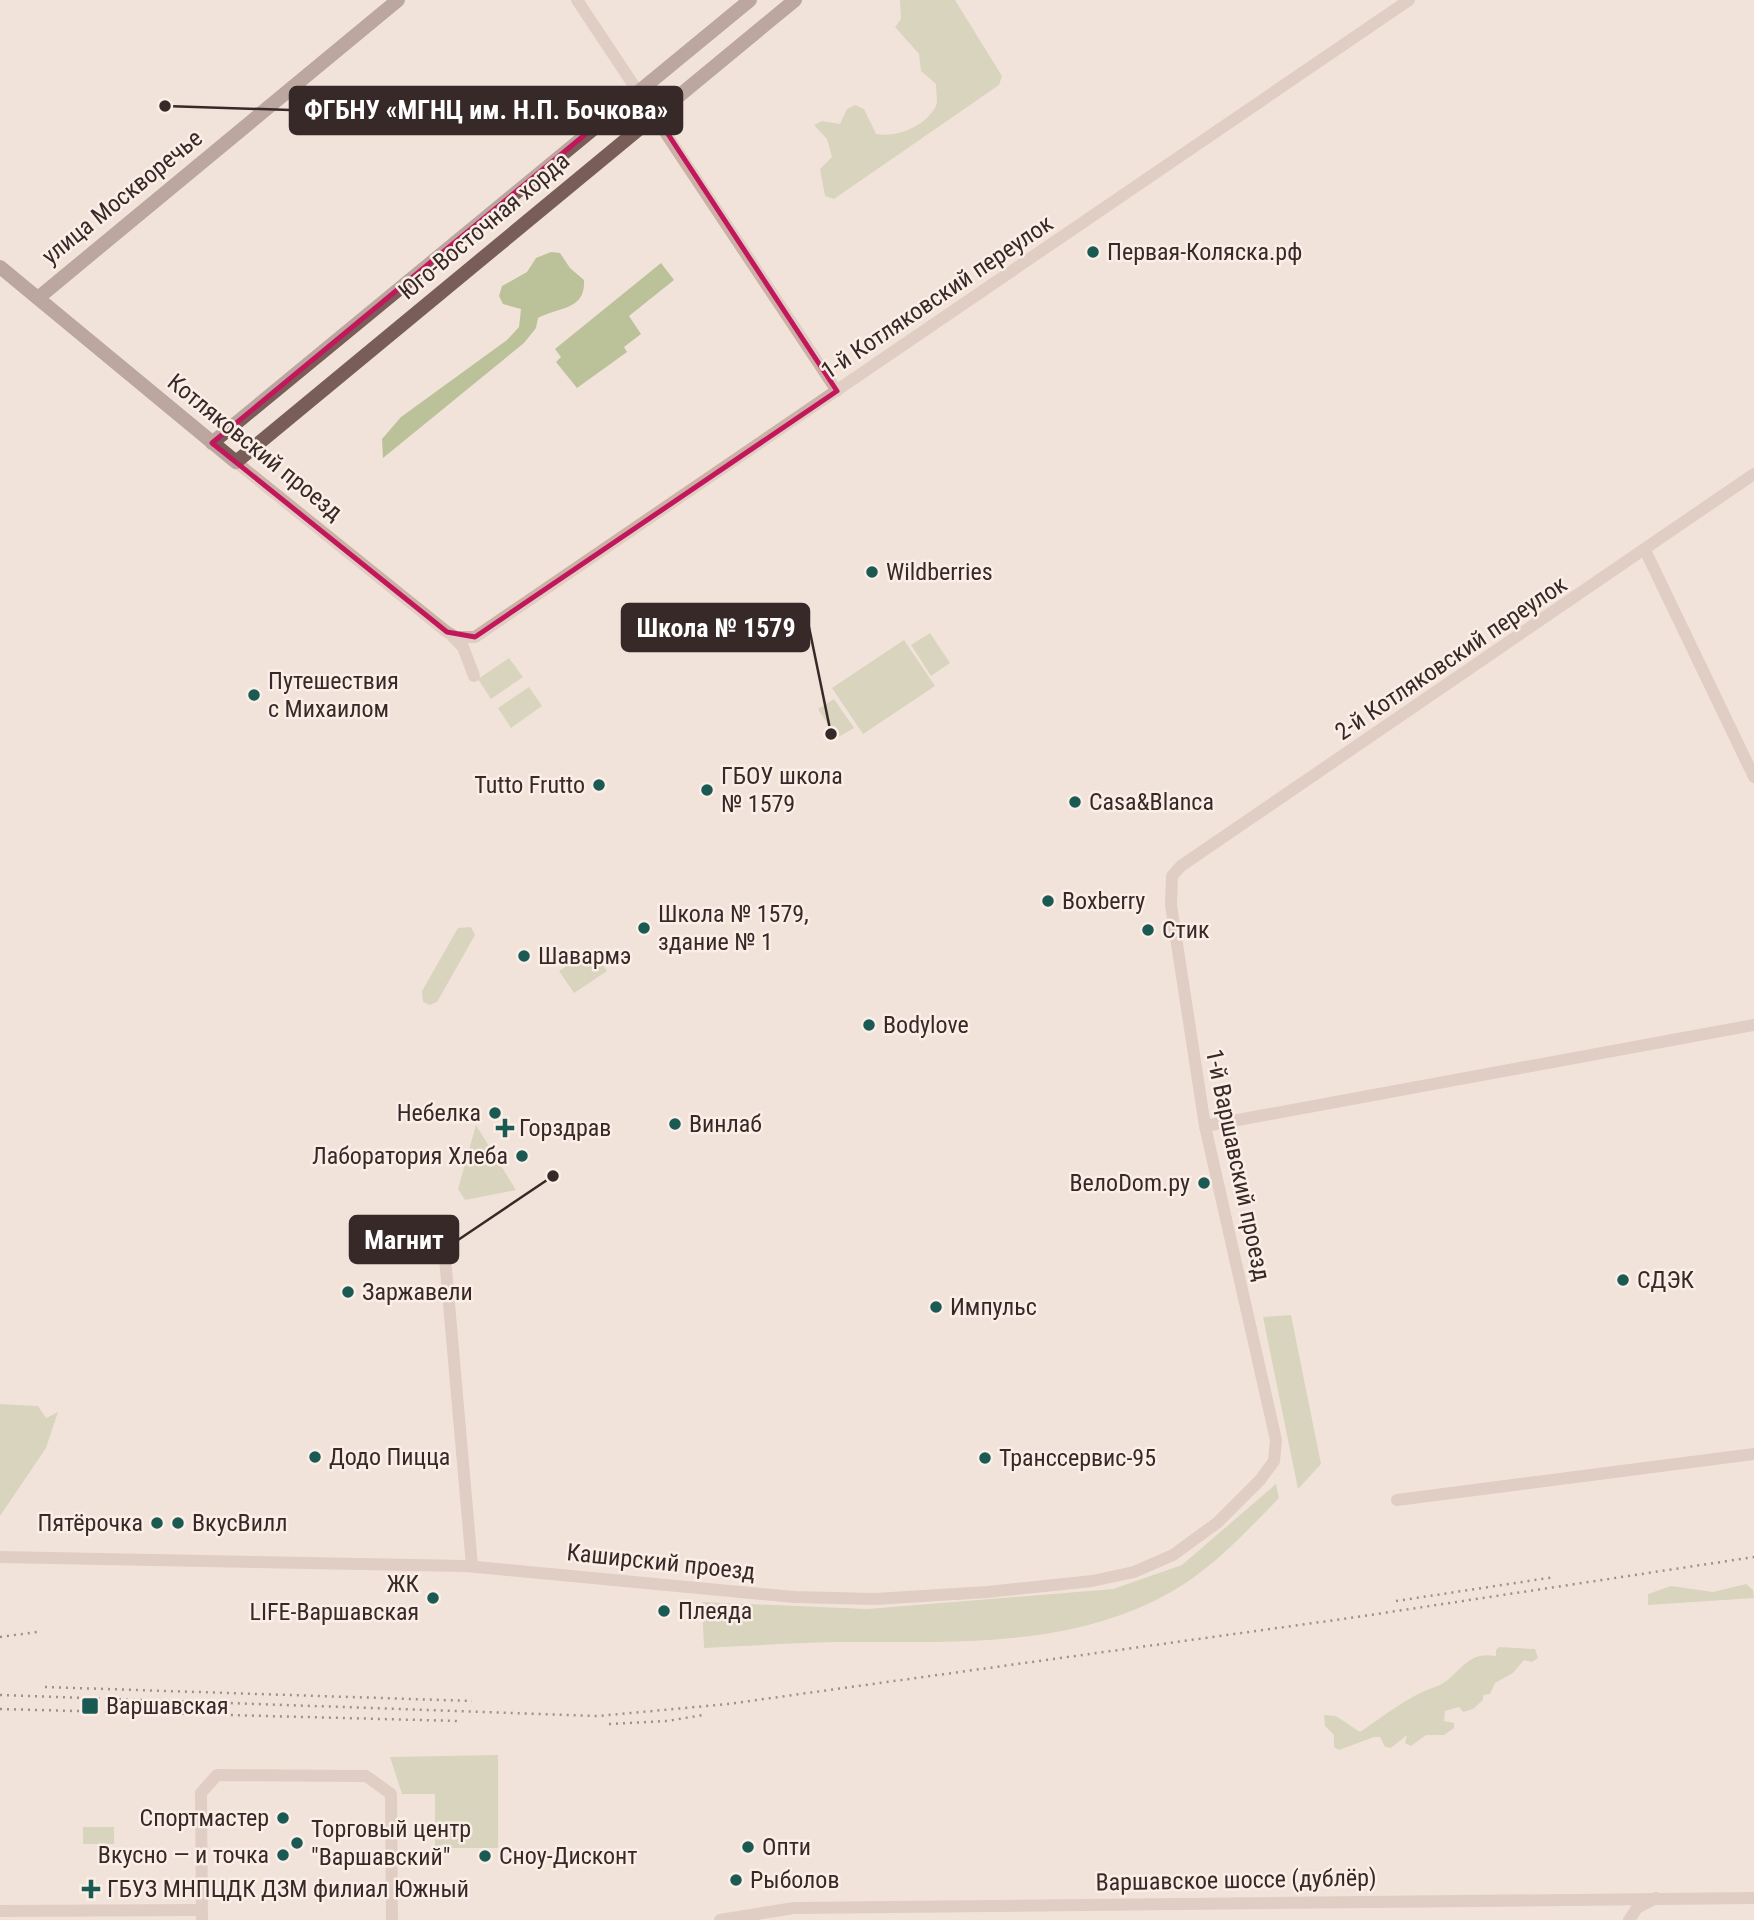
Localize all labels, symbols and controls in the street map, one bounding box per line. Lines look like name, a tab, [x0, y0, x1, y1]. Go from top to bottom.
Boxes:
callout: ФГБНУ «МГНЦ им. Н.П. Бочкова»	[290, 87, 682, 134]
text: ФГБНУ «МГНЦ им. Н.П. Бочкова»	[304, 95, 668, 125]
street label: улица Москворечье	[36, 124, 208, 270]
street label: Юго-Восточная хорда	[393, 147, 575, 305]
street label: 1-й Котляковский переулок	[816, 209, 1058, 385]
place label: Первая-Коляска.рф	[1107, 238, 1302, 266]
marker: Первая-Коляска.рф	[1085, 244, 1101, 260]
street label: Котляковский проезд	[162, 368, 348, 526]
place label: Wildberries	[886, 558, 993, 586]
marker: Wildberries	[864, 564, 880, 580]
street label: 2-й Котляковский переулок	[1330, 570, 1572, 746]
callout: Школа № 1579	[622, 604, 809, 651]
text: Школа № 1579	[636, 613, 796, 643]
place label: Путешествия с Михаилом	[268, 667, 399, 723]
marker: Путешествия с Михаилом	[246, 687, 262, 703]
place label: ГБОУ школа № 1579	[721, 762, 843, 818]
place label: Tutto Frutto	[474, 771, 585, 799]
marker: Tutto Frutto	[591, 777, 607, 793]
marker: ГБОУ школа № 1579	[699, 782, 715, 798]
place label: Casa&Blanca	[1089, 788, 1214, 816]
marker: Casa&Blanca	[1067, 794, 1083, 810]
place label: Boxberry	[1062, 887, 1145, 915]
marker: Boxberry	[1040, 893, 1056, 909]
place label: Школа № 1579, здание № 1	[658, 900, 809, 956]
place label: Стик	[1162, 916, 1210, 944]
marker: Школа № 1579, здание № 1	[636, 920, 652, 936]
marker: Стик	[1140, 922, 1156, 938]
place label: Шавармэ	[538, 942, 631, 970]
marker: Шавармэ	[516, 948, 532, 964]
place label: Bodylove	[883, 1011, 969, 1039]
marker: Bodylove	[861, 1017, 877, 1033]
street label: 1-й Варшавский проезд	[1200, 1047, 1276, 1283]
place label: Небелка	[397, 1099, 481, 1127]
marker: Небелка	[487, 1105, 503, 1121]
place label: Винлаб	[689, 1110, 762, 1138]
place label: Горздрав	[519, 1114, 611, 1142]
marker: Винлаб	[667, 1116, 683, 1132]
marker: Горздрав	[497, 1120, 513, 1136]
place label: Лаборатория Хлеба	[312, 1142, 508, 1170]
marker: Лаборатория Хлеба	[514, 1148, 530, 1164]
place label: ВелоDom.ру	[1070, 1169, 1190, 1197]
marker: ВелоDom.ру	[1196, 1175, 1212, 1191]
callout: Магнит	[350, 1216, 458, 1263]
text: Магнит	[364, 1225, 444, 1255]
place label: СДЭК	[1637, 1266, 1695, 1294]
marker: СДЭК	[1615, 1272, 1631, 1288]
place label: Заржавели	[362, 1278, 473, 1306]
marker: Заржавели	[340, 1284, 356, 1300]
place label: Импульс	[950, 1293, 1037, 1321]
marker: Импульс	[928, 1299, 944, 1315]
place label: Додо Пицца	[329, 1443, 450, 1471]
place label: Транссервис-95	[999, 1444, 1156, 1472]
marker: Додо Пицца	[307, 1449, 323, 1465]
marker: Транссервис-95	[977, 1450, 993, 1466]
place label: Пятёрочка	[38, 1509, 143, 1537]
place label: ВкусВилл	[192, 1509, 287, 1537]
marker: Пятёрочка	[149, 1515, 165, 1531]
marker: ВкусВилл	[170, 1515, 186, 1531]
street label: Каширский проезд	[565, 1538, 757, 1586]
place label: ЖК LIFE-Варшавская	[250, 1570, 420, 1626]
marker: ЖК LIFE-Варшавская	[425, 1590, 441, 1606]
place label: Плеяда	[678, 1597, 752, 1625]
marker: Плеяда	[656, 1603, 672, 1619]
place label: Варшавская	[106, 1692, 229, 1720]
marker: Варшавская	[80, 1696, 100, 1716]
place label: Спортмастер	[140, 1804, 269, 1832]
marker: Спортмастер	[275, 1810, 291, 1826]
place label: Торговый центр "Варшавский"	[311, 1815, 471, 1871]
place label: Опти	[762, 1833, 811, 1861]
marker: Торговый центр "Варшавский"	[289, 1835, 305, 1851]
marker: Опти	[740, 1839, 756, 1855]
place label: Вкусно — и точка	[98, 1841, 269, 1869]
place label: Сноу-Дисконт	[499, 1842, 638, 1870]
marker: Вкусно — и точка	[275, 1847, 291, 1863]
marker: Сноу-Дисконт	[477, 1848, 493, 1864]
street label: Варшавское шоссе (дублёр)	[1095, 1864, 1377, 1896]
place label: Рыболов	[750, 1866, 840, 1894]
marker: Рыболов	[728, 1872, 744, 1888]
place label: ГБУЗ МНПЦДК ДЗМ филиал Южный	[107, 1875, 469, 1903]
marker: ГБУЗ МНПЦДК ДЗМ филиал Южный	[81, 1879, 101, 1899]

